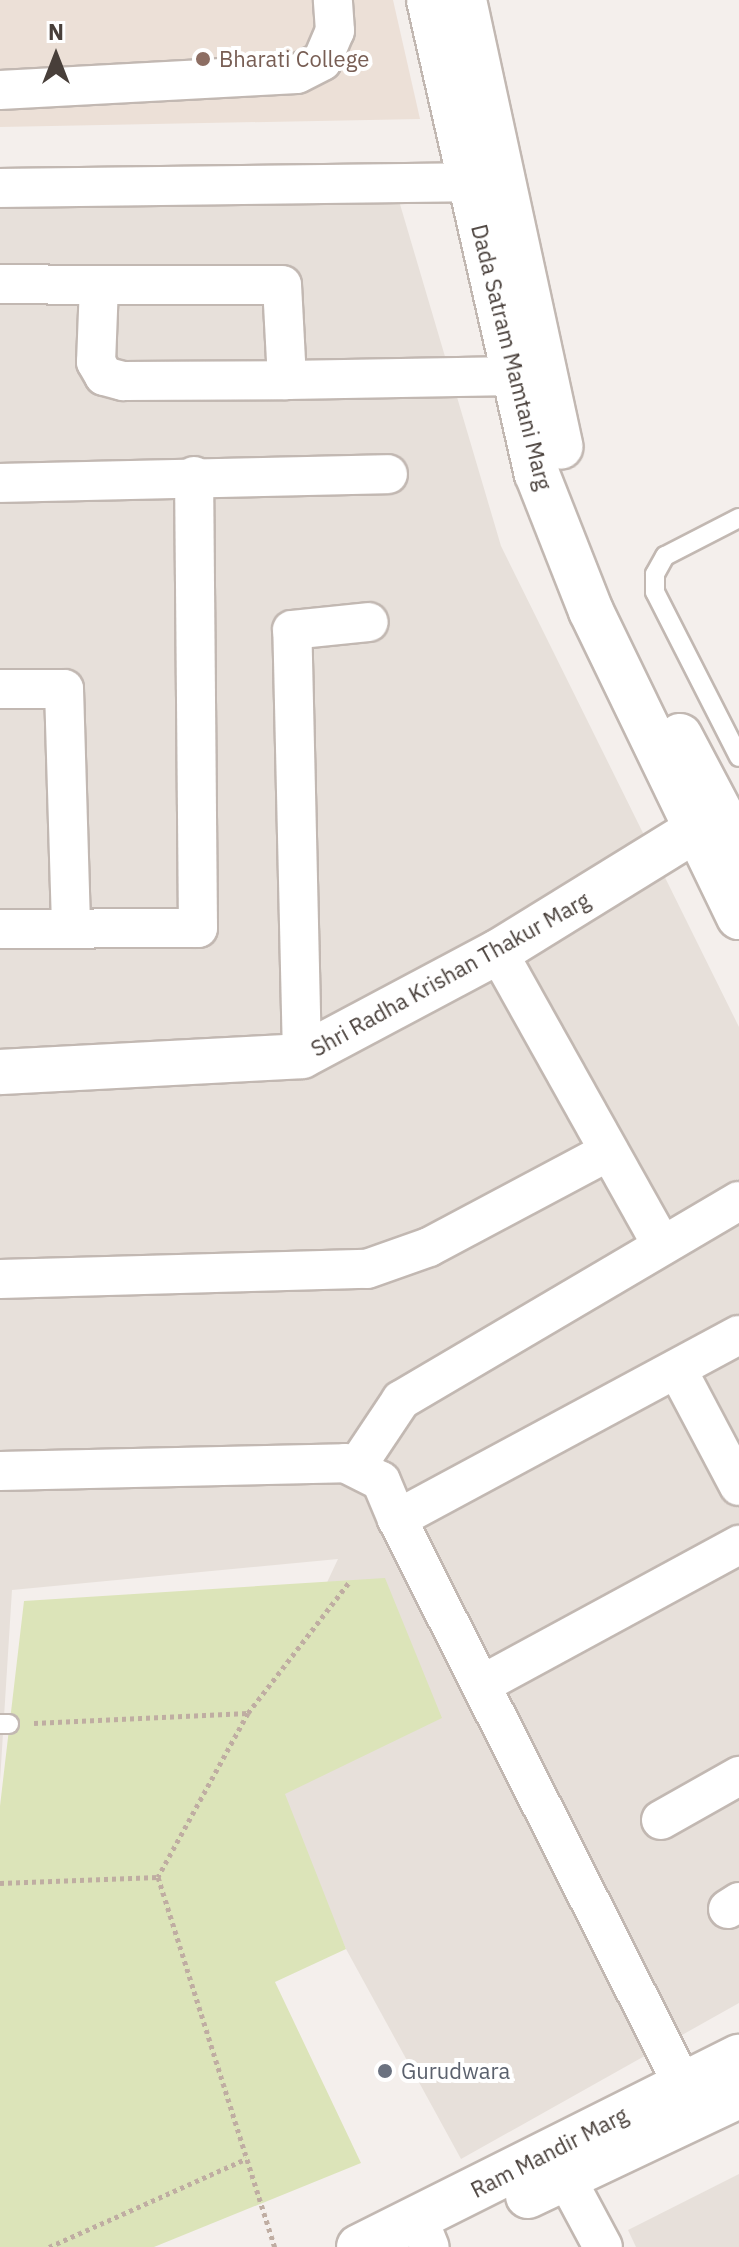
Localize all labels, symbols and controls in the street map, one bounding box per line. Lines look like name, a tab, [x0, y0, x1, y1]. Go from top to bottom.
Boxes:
north arrow	[16, 16, 96, 96]
text: N	[48, 17, 64, 46]
place label: Bharati College	[219, 46, 369, 72]
marker: Bharati College	[194, 50, 212, 68]
street label: Dada Satram Mamtani Marg	[466, 221, 558, 493]
street label: Shri Radha Krishan Thakur Marg	[306, 886, 594, 1062]
place label: Gurudwara	[401, 2058, 510, 2084]
marker: Gurudwara	[376, 2062, 394, 2080]
street label: Ram Mandir Marg	[466, 2101, 632, 2203]

